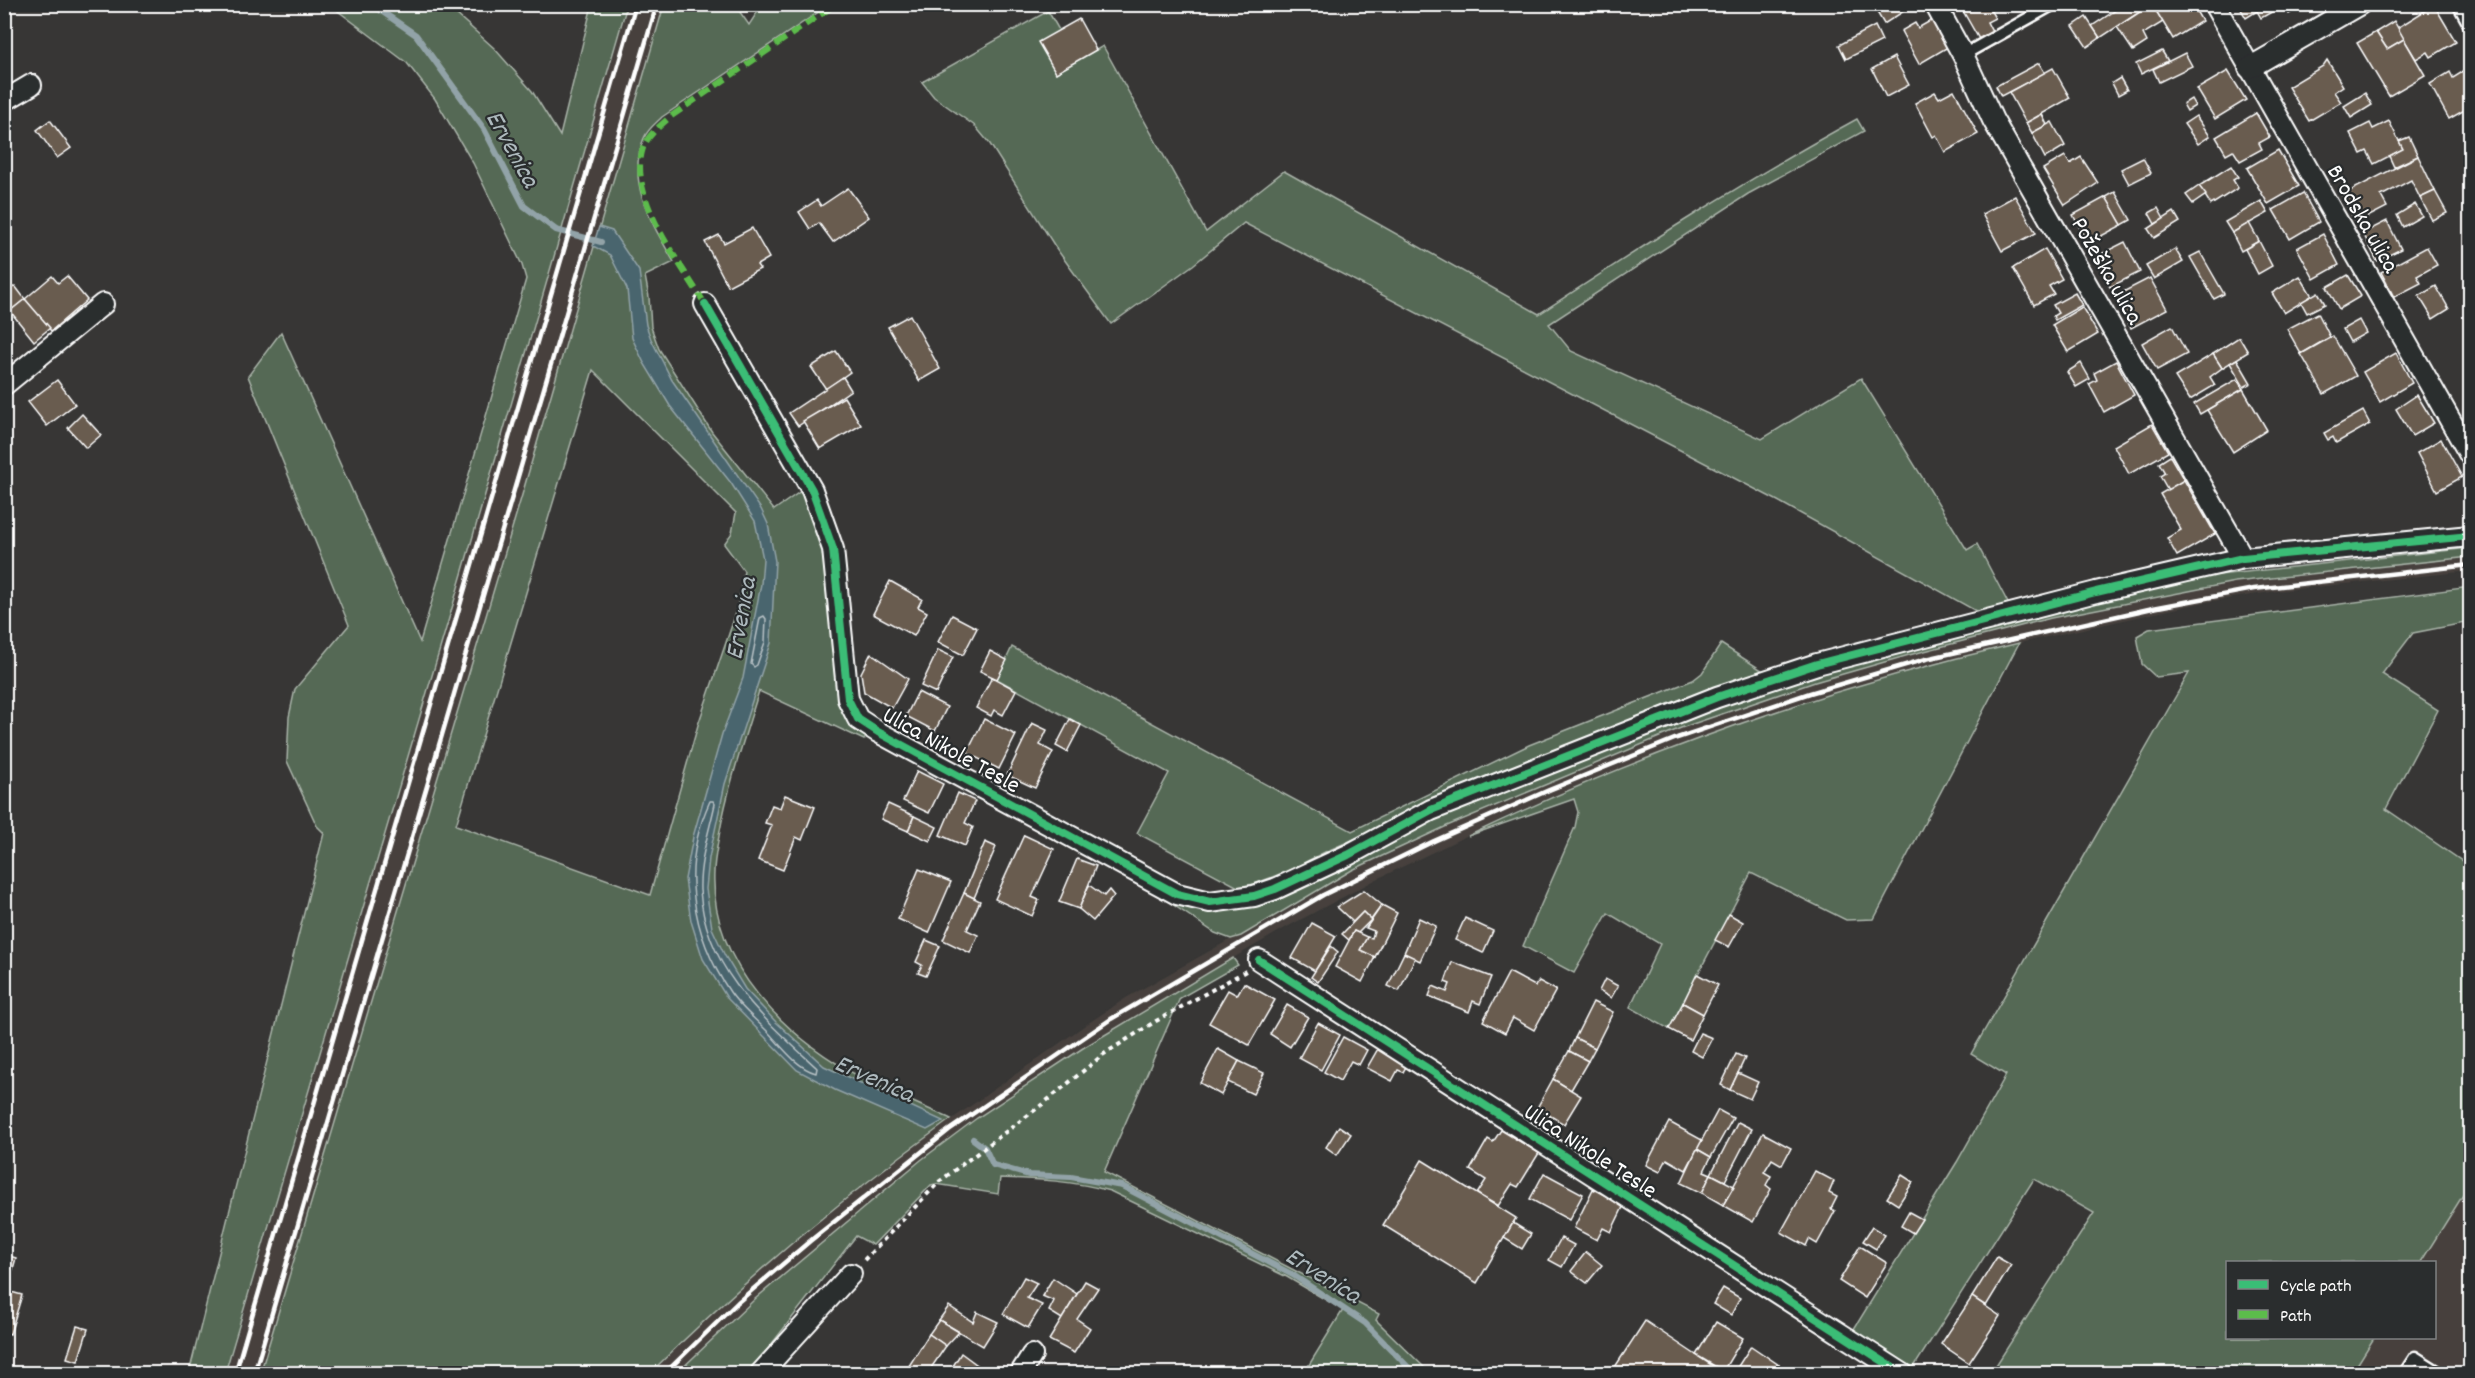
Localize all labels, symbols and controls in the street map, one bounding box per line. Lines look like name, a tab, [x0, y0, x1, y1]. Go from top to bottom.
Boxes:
water label: Ervenica	[475, 104, 548, 197]
street label: Brodska ulica	[2317, 159, 2407, 281]
street label: Požeška ulica	[2061, 212, 2150, 332]
water label: Ervenica	[717, 573, 768, 663]
street label: Ulica Nikole Tesle	[875, 700, 1026, 804]
water label: Ervenica	[828, 1046, 921, 1115]
street label: Ulica Nikole Tesle	[1516, 1097, 1663, 1208]
water label: Ervenica	[1277, 1239, 1369, 1316]
legend	[2226, 1261, 2436, 1339]
text: Cycle path	[2280, 1275, 2351, 1300]
text: Path	[2280, 1305, 2312, 1330]

